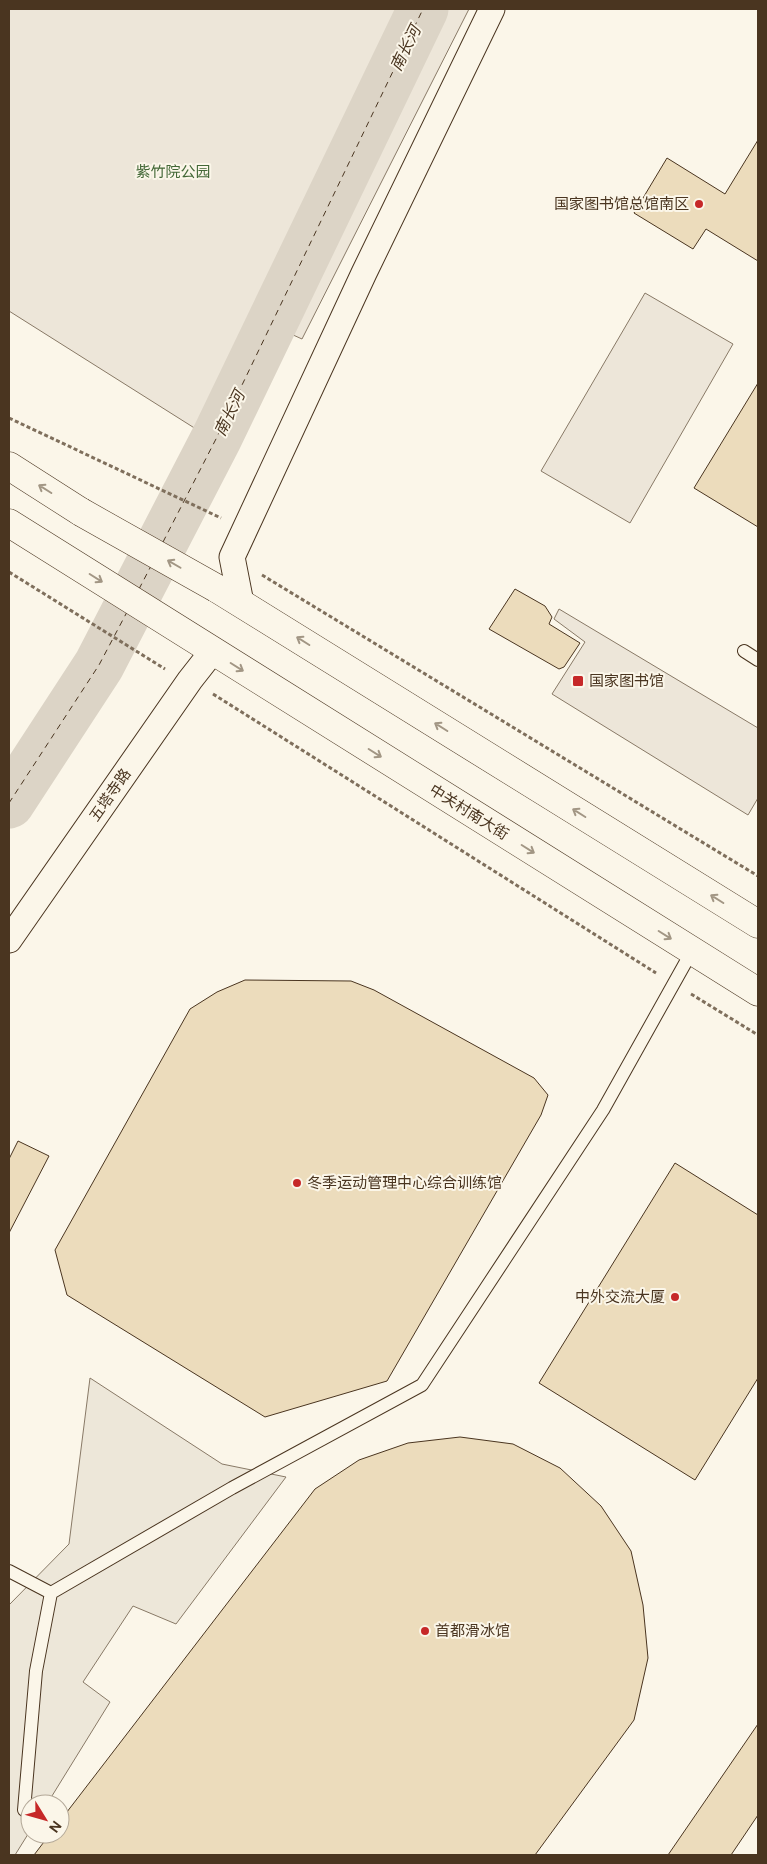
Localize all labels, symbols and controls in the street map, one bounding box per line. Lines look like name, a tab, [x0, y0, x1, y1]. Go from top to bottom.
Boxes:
water label: 南长河	[385, 19, 427, 74]
park label: 紫竹院公园	[135, 162, 211, 182]
place label: 国家图书馆总馆南区	[554, 194, 689, 214]
marker: 国家图书馆总馆南区	[693, 198, 705, 210]
water label: 南长河	[209, 384, 251, 439]
one-way arrow	[39, 483, 53, 493]
one-way arrow	[166, 559, 181, 569]
one-way arrow	[89, 573, 103, 583]
one-way arrow	[296, 636, 310, 646]
one-way arrow	[230, 663, 244, 673]
place label: 国家图书馆	[589, 671, 664, 691]
marker: 国家图书馆	[571, 674, 585, 688]
one-way arrow	[434, 722, 448, 732]
one-way arrow	[368, 748, 382, 759]
street label: 五塔寺路	[85, 765, 135, 825]
street label: 中关村南大街	[426, 780, 512, 844]
one-way arrow	[572, 807, 586, 817]
one-way arrow	[520, 844, 534, 854]
one-way arrow	[710, 893, 724, 903]
one-way arrow	[658, 930, 672, 940]
place label: 冬季运动管理中心综合训练馆	[307, 1173, 502, 1193]
marker: 冬季运动管理中心综合训练馆	[291, 1177, 303, 1189]
place label: 中外交流大厦	[575, 1287, 665, 1307]
marker: 中外交流大厦	[669, 1291, 681, 1303]
place label: 首都滑冰馆	[435, 1621, 510, 1641]
marker: 首都滑冰馆	[419, 1625, 431, 1637]
north arrow	[20, 1794, 70, 1844]
text: N	[45, 1817, 66, 1836]

